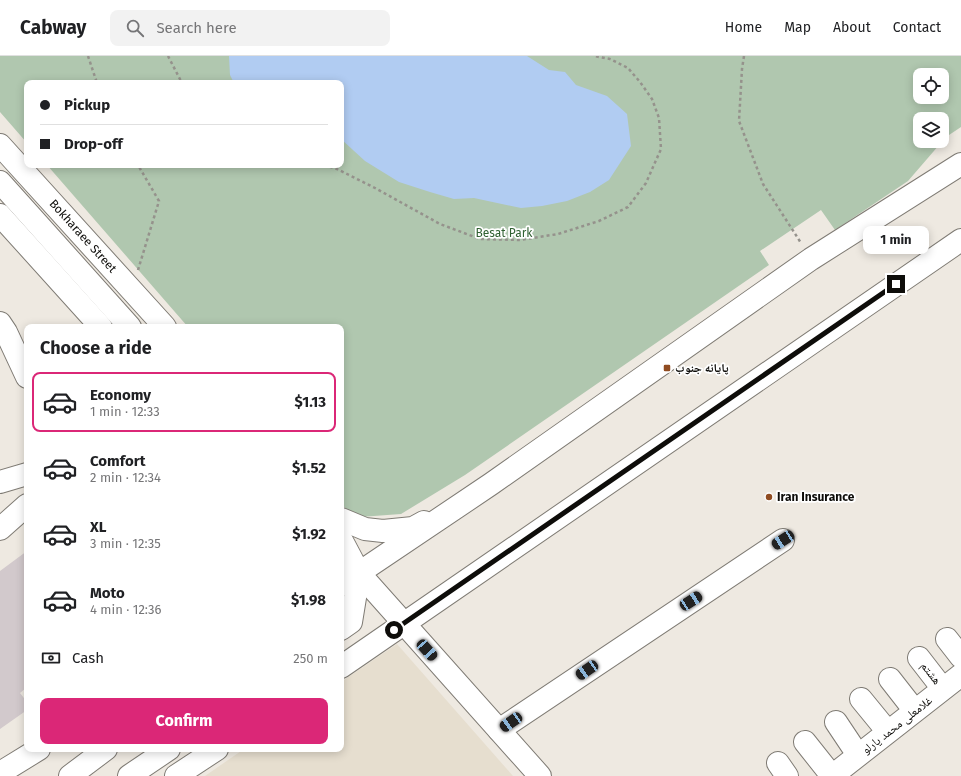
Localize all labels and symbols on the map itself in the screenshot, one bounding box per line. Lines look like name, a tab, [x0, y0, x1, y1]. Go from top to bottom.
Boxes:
street label: Bokharaee Street	[46, 197, 120, 276]
park label: Besat Park	[476, 226, 533, 240]
callout: 1 min	[863, 226, 929, 254]
route end	[887, 275, 905, 293]
place label: پایانه جنوب	[675, 361, 729, 375]
marker: پایانه جنوب	[662, 363, 672, 373]
place label: Iran Insurance	[777, 490, 855, 504]
marker: Iran Insurance	[764, 492, 774, 502]
car	[770, 528, 796, 552]
car	[678, 589, 704, 613]
route start	[385, 621, 403, 639]
car	[415, 637, 439, 663]
car	[574, 658, 600, 682]
street label: هشتم	[917, 659, 944, 688]
street label: غلامعلی محمد یارلو	[859, 693, 935, 757]
car	[498, 710, 524, 734]

